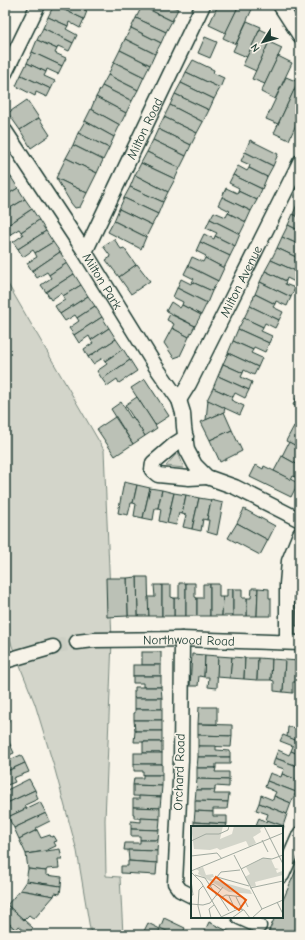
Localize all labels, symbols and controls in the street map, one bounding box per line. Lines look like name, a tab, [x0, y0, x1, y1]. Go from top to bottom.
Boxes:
north arrow	[243, 22, 283, 62]
text: N	[248, 41, 263, 54]
street label: Milton Road	[123, 95, 165, 162]
street label: Milton Avenue	[216, 242, 265, 319]
street label: Milton Park	[80, 250, 126, 312]
street label: Northwood Road	[143, 631, 235, 648]
street label: Orchard Road	[170, 733, 188, 811]
inset map	[191, 826, 283, 918]

